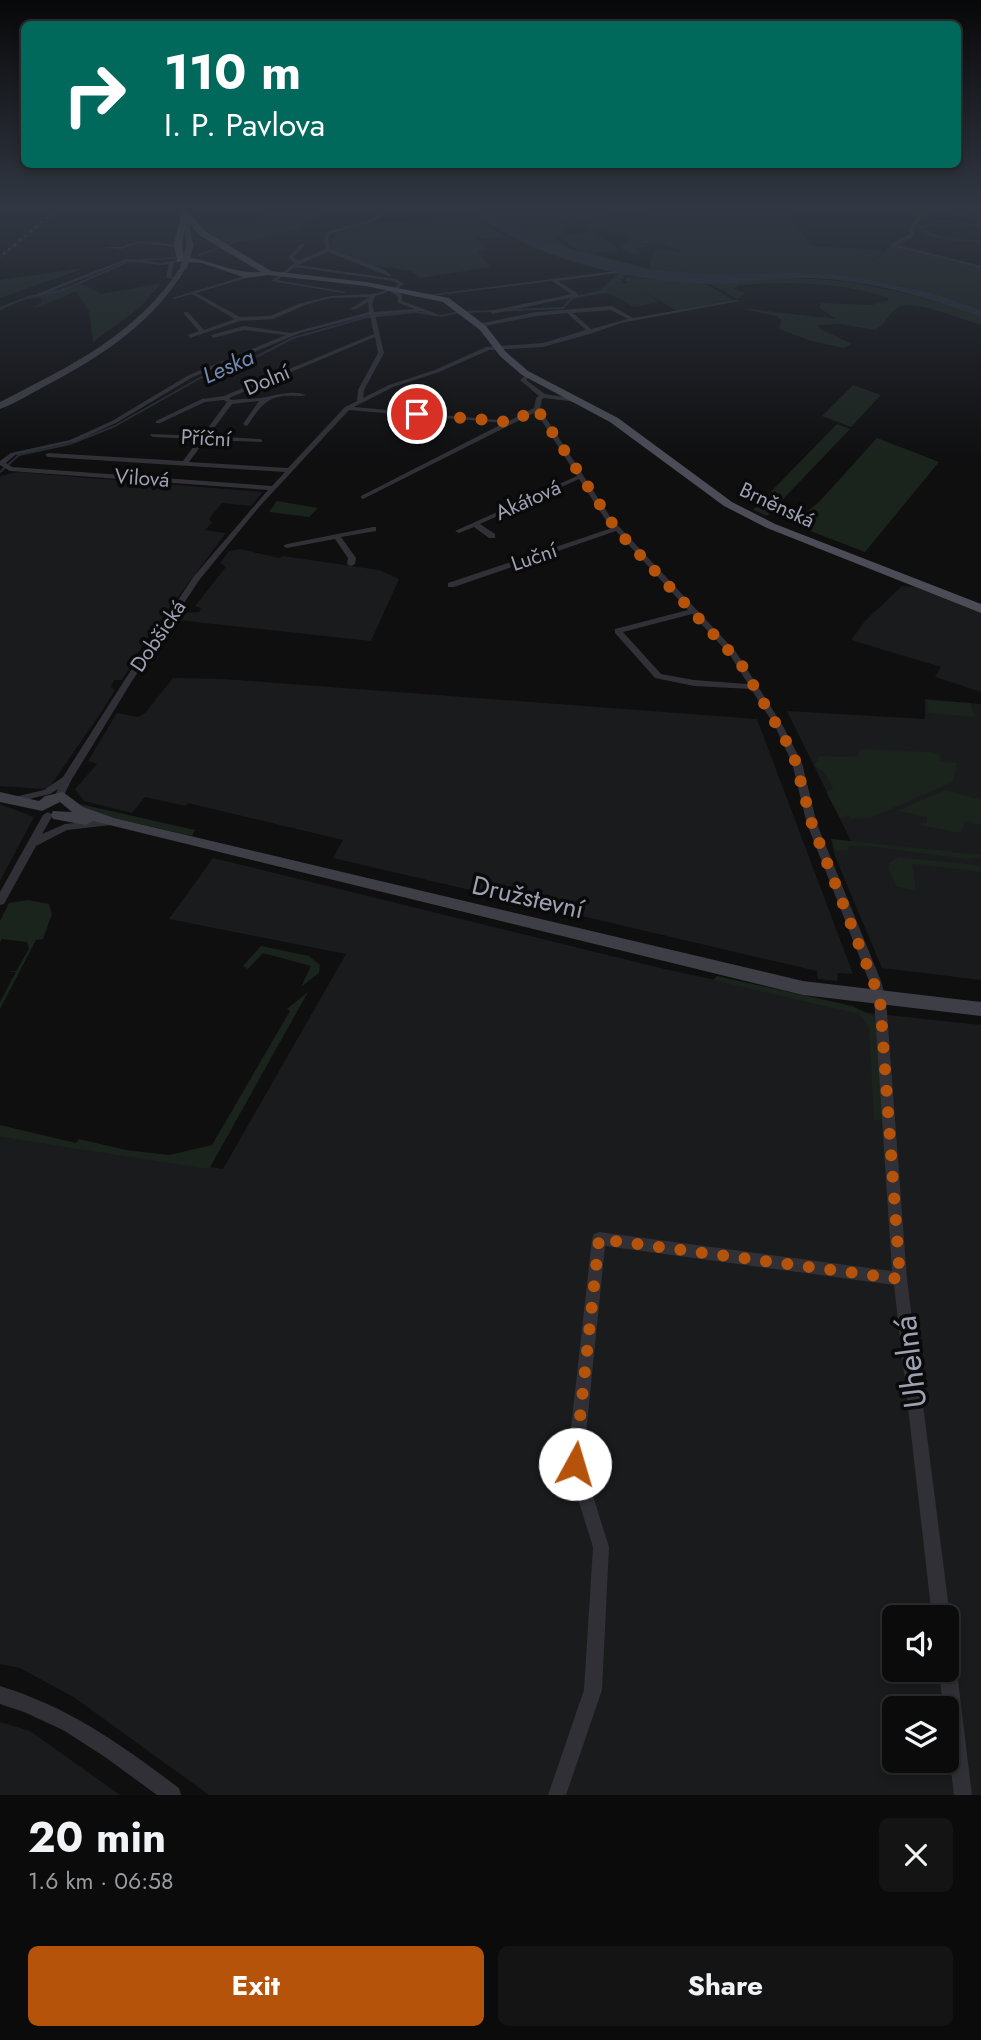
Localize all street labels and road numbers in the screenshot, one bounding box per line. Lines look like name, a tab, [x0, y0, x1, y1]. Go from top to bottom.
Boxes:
street label: Dolní	[239, 356, 296, 403]
street label: Příční	[180, 422, 233, 454]
street label: Vilová	[114, 461, 170, 495]
street label: Akátová	[490, 472, 566, 528]
street label: Brněnská	[735, 475, 819, 535]
street label: Luční	[507, 535, 562, 579]
street label: Dobšická	[123, 594, 193, 678]
street label: Družstevní	[468, 866, 589, 929]
street label: Uhelná	[882, 1313, 938, 1411]

